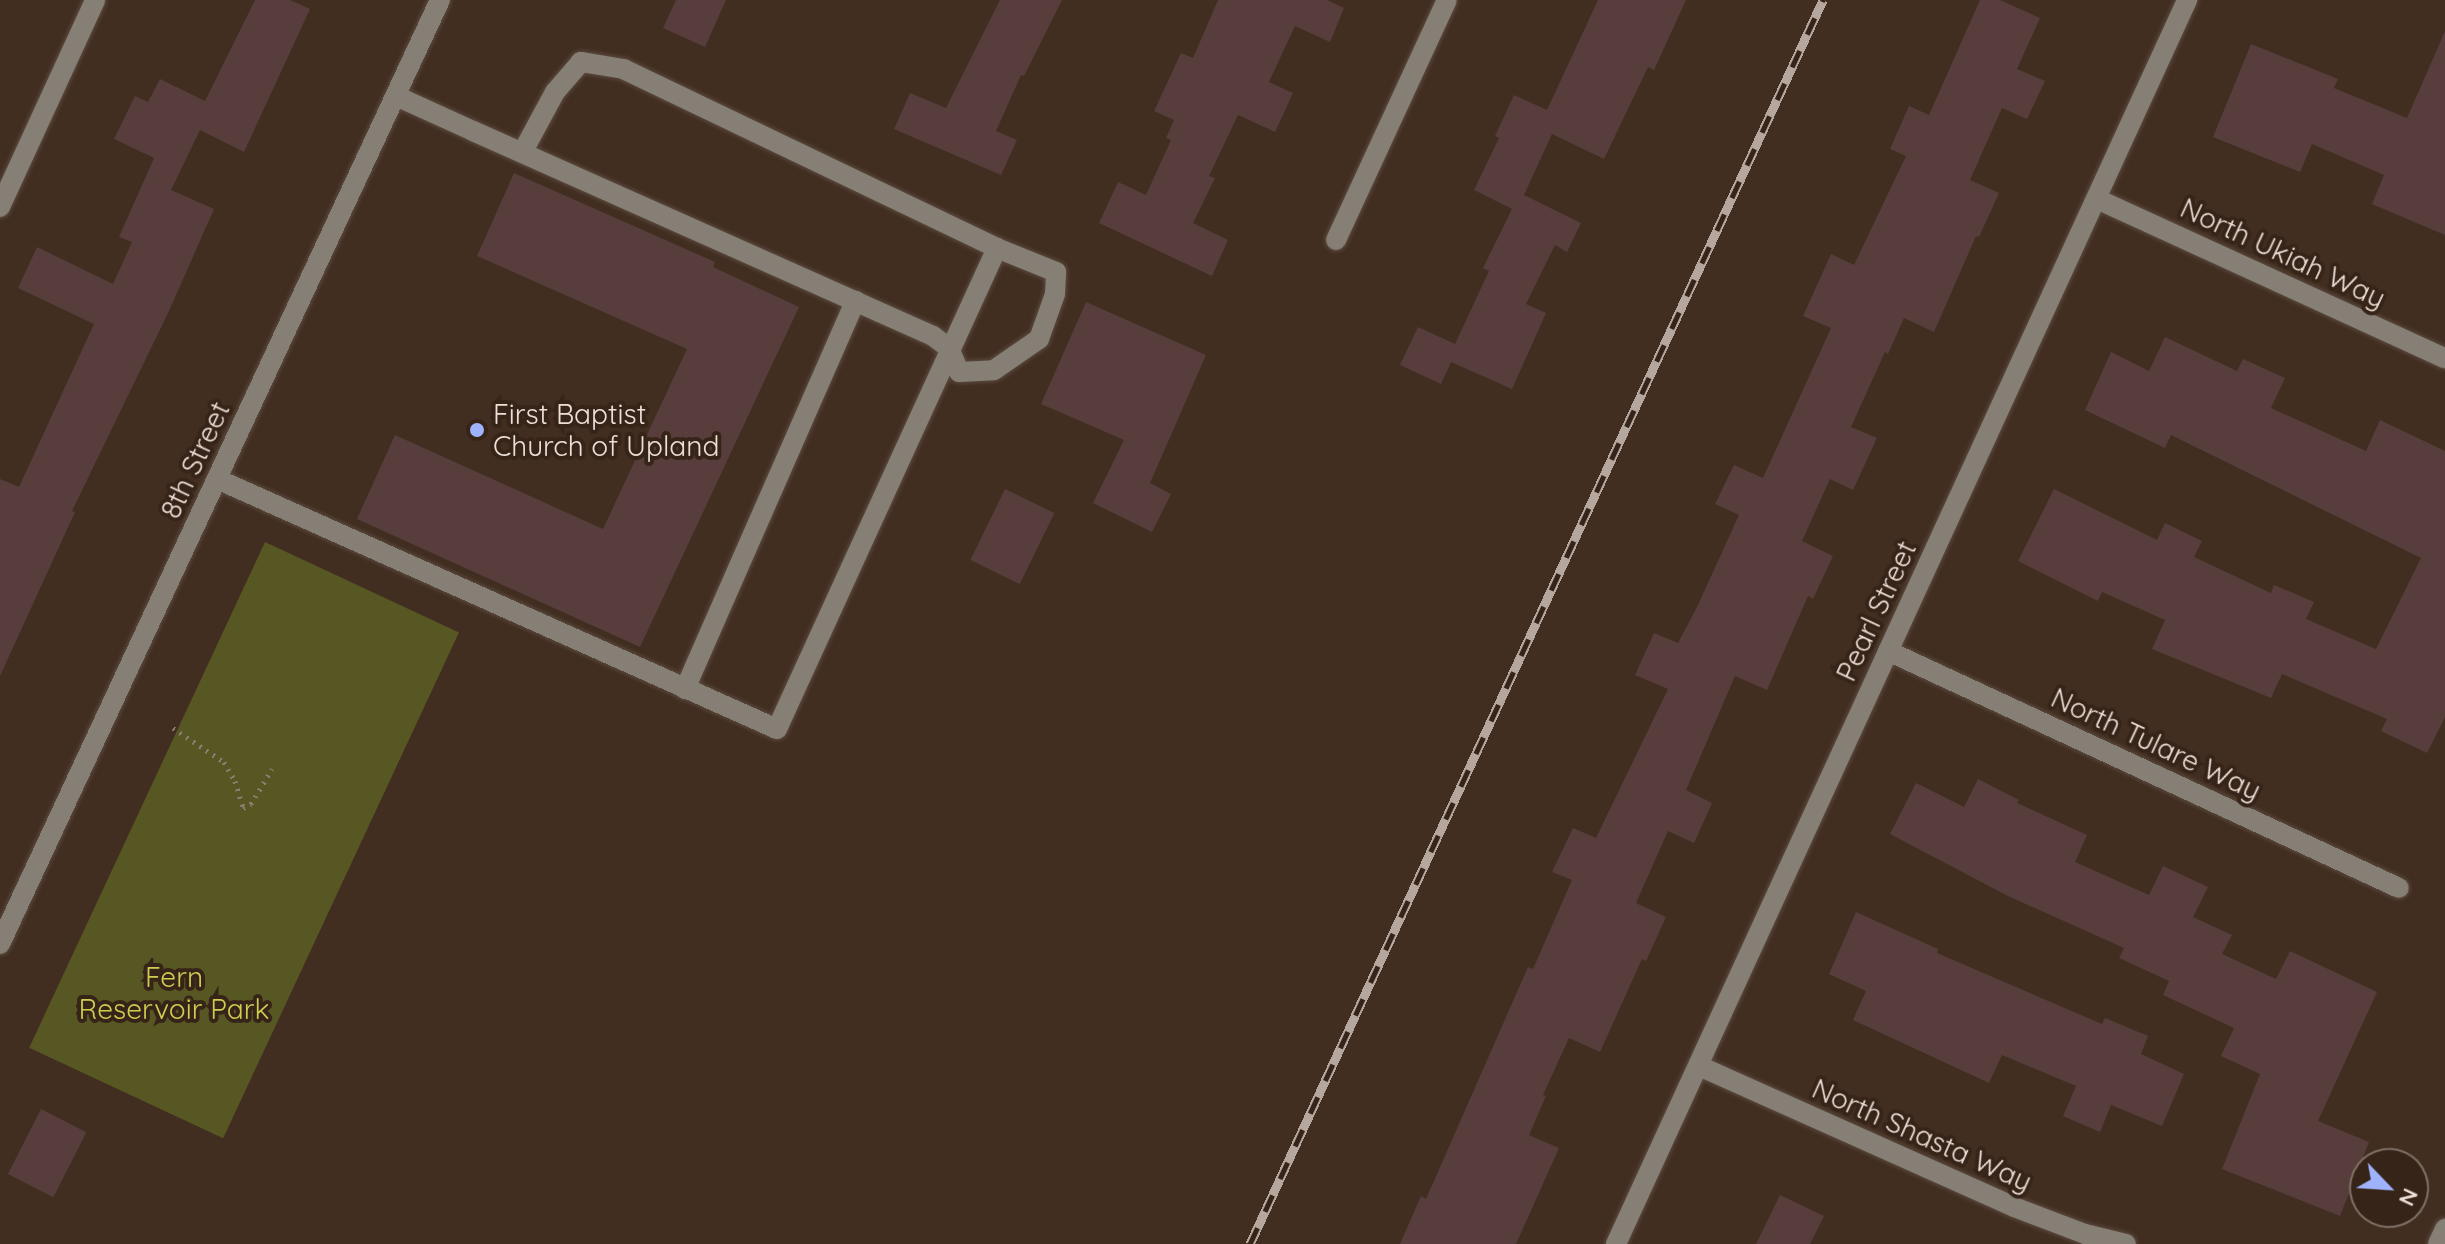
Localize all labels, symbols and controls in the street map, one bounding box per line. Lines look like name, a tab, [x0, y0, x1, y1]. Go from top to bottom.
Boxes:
street label: North Ukiah Way	[2175, 191, 2391, 315]
street label: 8th Street	[153, 396, 237, 524]
place label: First Baptist Church of Upland	[493, 397, 719, 463]
marker: First Baptist Church of Upland	[468, 421, 486, 439]
street label: Pearl Street	[1829, 536, 1923, 686]
street label: North Tulare Way	[2046, 681, 2266, 807]
park label: Fern Reservoir Park	[79, 960, 269, 1026]
street label: North Shasta Way	[1807, 1072, 2037, 1198]
north arrow	[2349, 1148, 2429, 1228]
text: N	[2393, 1184, 2425, 1211]

